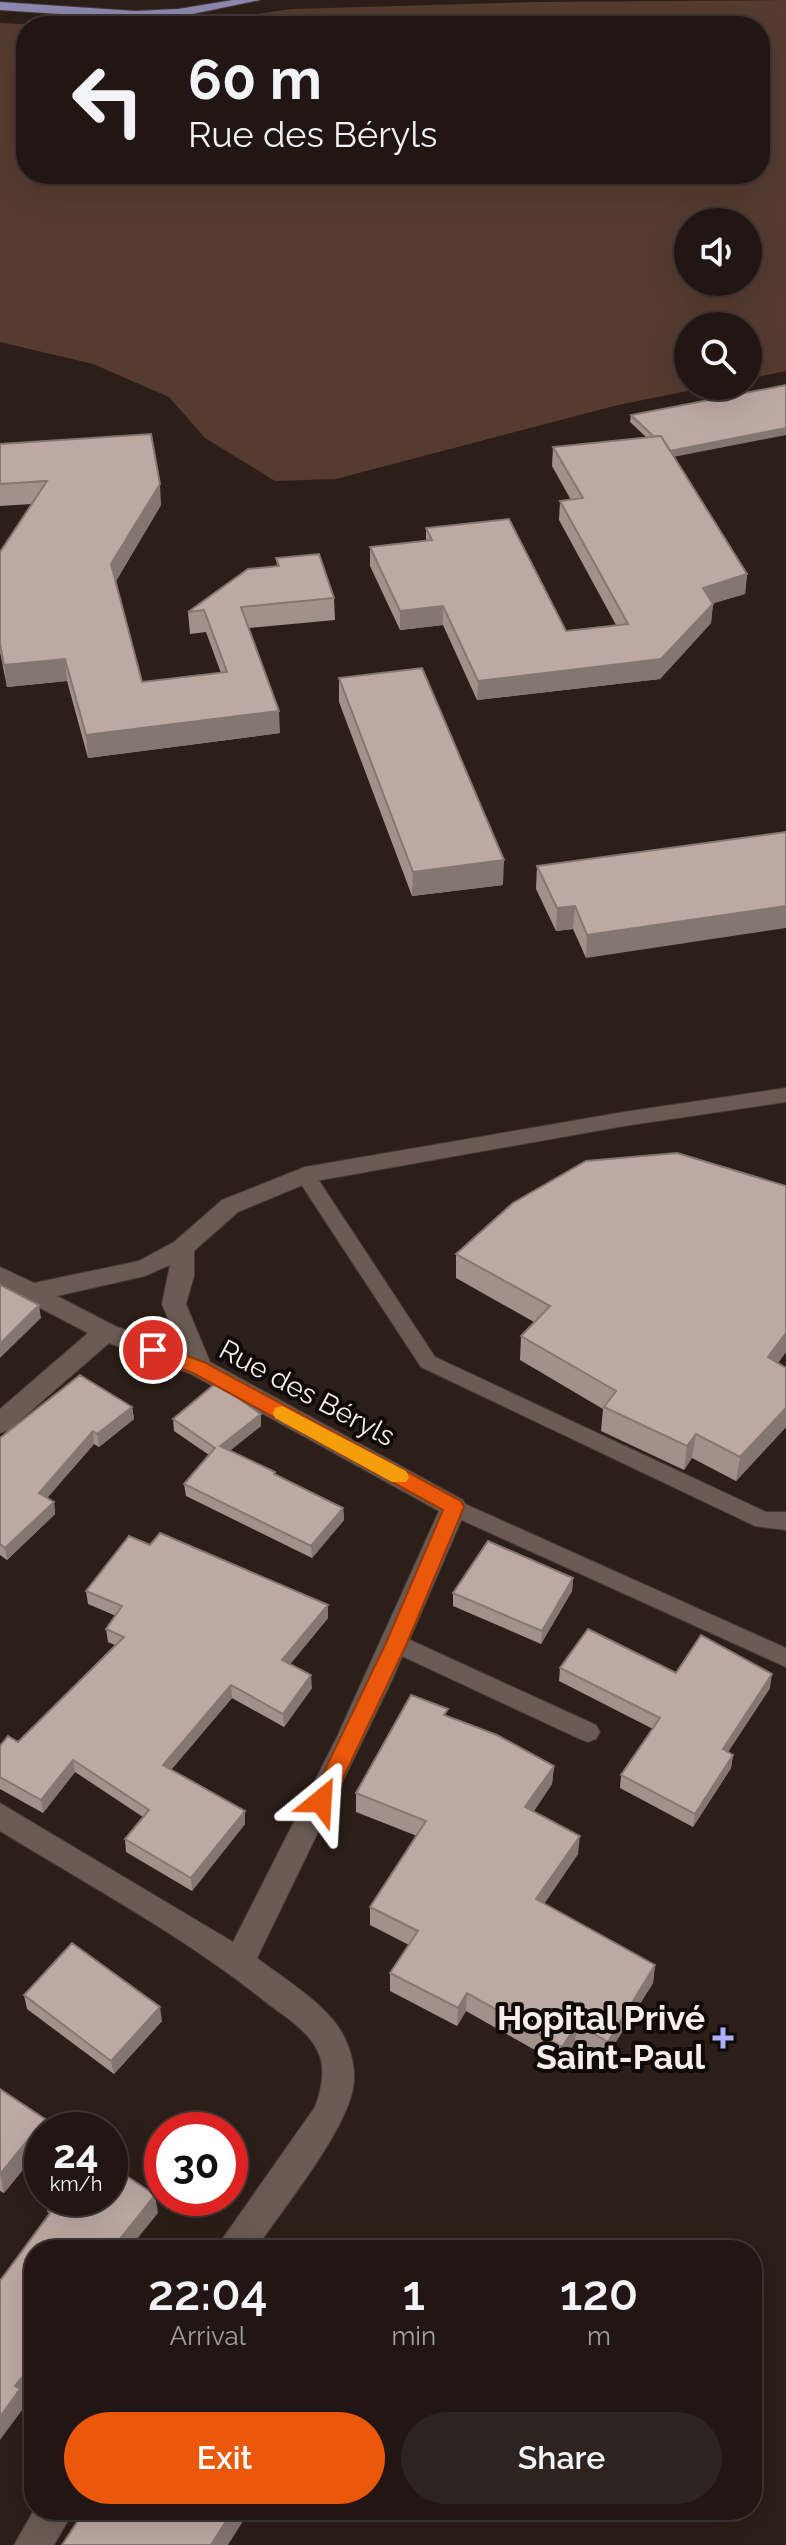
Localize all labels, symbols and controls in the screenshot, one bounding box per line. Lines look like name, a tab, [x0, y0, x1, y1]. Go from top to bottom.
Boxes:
text: 60 m	[188, 46, 322, 112]
icon: left	[56, 48, 160, 152]
text: Rue des Béryls	[188, 113, 437, 155]
map controls	[674, 208, 762, 400]
button: sound	[674, 208, 762, 296]
button: search	[674, 312, 762, 400]
pin	[119, 1316, 187, 1384]
icon: arrive	[131, 1328, 175, 1372]
street label: Rue des Béryls	[214, 1333, 400, 1453]
position arrow	[279, 1759, 363, 1843]
place label: Hopital Privé Saint-Paul	[497, 1998, 705, 2077]
marker: Hopital Privé Saint-Paul	[712, 2027, 734, 2049]
speed limit sign: 30	[144, 2112, 248, 2216]
text: 24	[53, 2130, 99, 2177]
text: km/h	[50, 2172, 102, 2196]
text: 22:04	[148, 2265, 268, 2321]
text: 1	[402, 2265, 425, 2321]
text: 120	[560, 2265, 638, 2321]
text: Arrival	[170, 2321, 246, 2351]
text: min	[391, 2321, 436, 2351]
text: m	[587, 2321, 611, 2351]
button: Exit	[64, 2412, 385, 2504]
button: Share	[401, 2412, 722, 2504]

